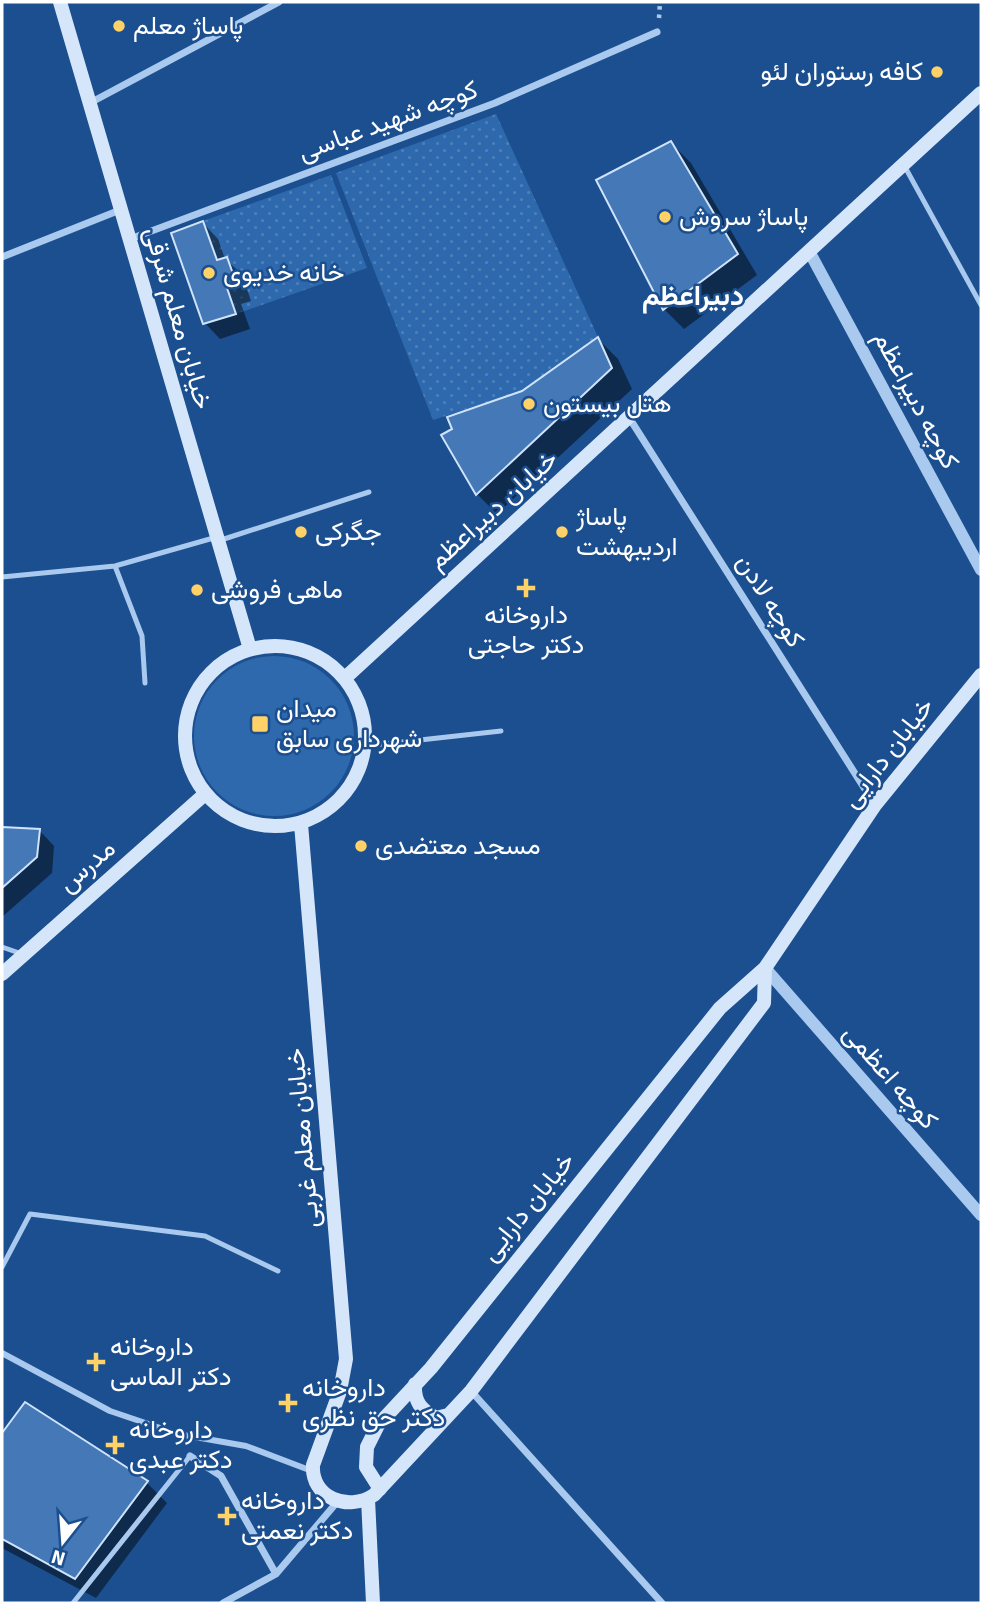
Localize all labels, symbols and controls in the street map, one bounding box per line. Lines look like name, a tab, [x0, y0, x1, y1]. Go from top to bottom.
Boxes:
place label: پاساژ معلم	[133, 10, 243, 43]
marker: پاساژ معلم	[111, 18, 127, 34]
place label: کافه رستوران لئو	[760, 56, 923, 88]
marker: کافه رستوران لئو	[929, 64, 945, 80]
street label: کوچه شهید عباسی	[294, 74, 483, 169]
place label: پاساژ سروش	[679, 201, 808, 234]
marker: پاساژ سروش	[657, 209, 673, 225]
street label: خیابان معلم شرقی	[137, 223, 219, 413]
place label: خانه خدیوی	[223, 257, 345, 289]
marker: خانه خدیوی	[201, 265, 217, 281]
district label: دبیراعظم	[642, 279, 744, 314]
street label: کوچه دبیراعظم	[865, 325, 966, 475]
place label: هتل بیستون	[543, 388, 672, 420]
marker: هتل بیستون	[521, 396, 537, 412]
street label: خیابان دبیراعظم	[421, 443, 565, 577]
place label: پاساژ اردیبهشت	[575, 501, 678, 563]
place label: جگرکی	[315, 516, 382, 548]
marker: جگرکی	[293, 524, 309, 540]
marker: پاساژ اردیبهشت	[554, 524, 570, 540]
street label: کوچه لادن	[728, 548, 811, 654]
place label: ماهی فروشی	[211, 574, 343, 606]
marker: داروخانه دکتر حاجتی	[518, 580, 534, 596]
marker: ماهی فروشی	[189, 582, 205, 598]
place label: داروخانه دکتر حاجتی	[468, 599, 584, 661]
street label: خیابان دارایی	[835, 691, 941, 815]
place label: میدان شهرداری سابق	[276, 693, 422, 755]
marker: میدان شهرداری سابق	[250, 714, 270, 734]
place label: مسجد معتضدی	[375, 830, 541, 862]
street label: مدرس	[52, 833, 122, 899]
marker: مسجد معتضدی	[353, 838, 369, 854]
street label: کوچه اعظمی	[835, 1018, 944, 1137]
street label: خیابان معلم غربی	[279, 1047, 327, 1229]
street label: خیابان دارایی	[474, 1146, 582, 1268]
place label: داروخانه دکتر الماسی	[110, 1331, 231, 1393]
marker: داروخانه دکتر الماسی	[88, 1354, 104, 1370]
place label: داروخانه دکتر حق نظری	[302, 1372, 445, 1434]
marker: داروخانه دکتر حق نظری	[280, 1395, 296, 1411]
place label: داروخانه دکتر عبدی	[129, 1414, 233, 1476]
marker: داروخانه دکتر عبدی	[107, 1437, 123, 1453]
place label: داروخانه دکتر نعمتی	[241, 1485, 353, 1547]
north arrow	[28, 1507, 98, 1577]
marker: داروخانه دکتر نعمتی	[219, 1508, 235, 1524]
text: N	[48, 1544, 68, 1571]

